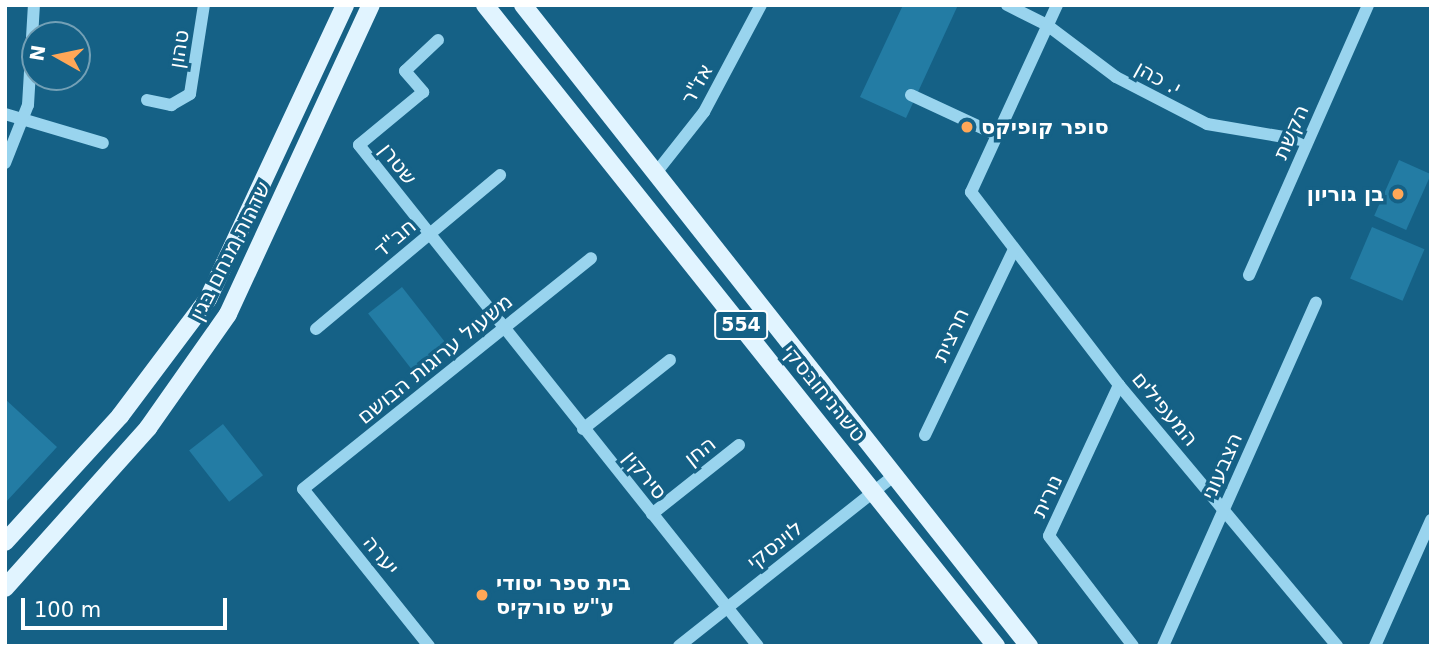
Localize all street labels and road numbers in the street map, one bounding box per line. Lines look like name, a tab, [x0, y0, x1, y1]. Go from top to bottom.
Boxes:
street label: טהון	[164, 28, 194, 70]
street label: י. כהן	[1131, 55, 1185, 101]
street label: אז"ר	[676, 59, 718, 109]
street label: הקשת	[1268, 101, 1314, 163]
street label: שטרן	[374, 138, 422, 190]
street label: שדרות מנחם בגין	[184, 177, 276, 325]
street label: חב"ד	[369, 213, 421, 263]
street label: משעול ערוגות הבושם	[352, 289, 518, 429]
street label: חרצית	[928, 304, 974, 366]
road number: 554	[713, 310, 769, 340]
street label: טשרניחובסקי	[777, 339, 871, 447]
street label: המעפילים	[1127, 367, 1203, 451]
street label: הצבעוני	[1196, 429, 1248, 503]
street label: החן	[679, 431, 721, 471]
street label: סירקין	[618, 446, 672, 504]
street label: נורית	[1026, 471, 1068, 521]
street label: לוינסקי	[742, 515, 808, 575]
street label: יערה	[358, 530, 404, 580]

